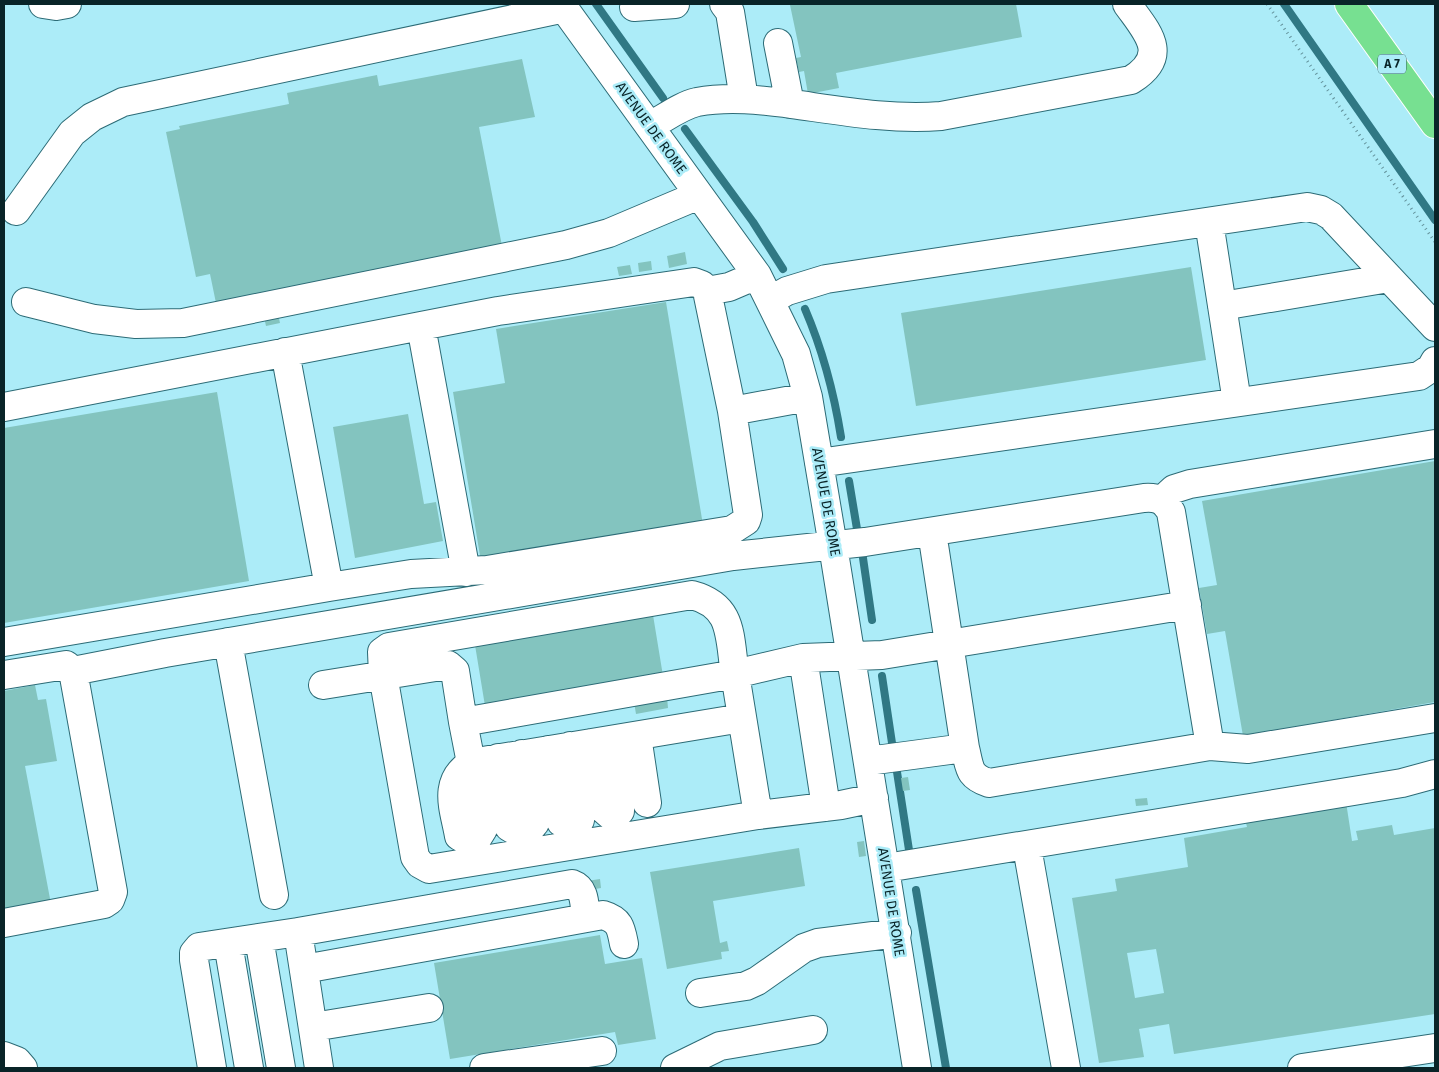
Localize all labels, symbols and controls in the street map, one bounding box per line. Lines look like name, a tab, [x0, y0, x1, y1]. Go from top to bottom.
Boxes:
road number: A 7	[1378, 54, 1406, 74]
street label: AVENUE DE ROME	[612, 79, 690, 177]
street label: AVENUE DE ROME	[808, 447, 844, 557]
street label: AVENUE DE ROME	[874, 847, 908, 957]

